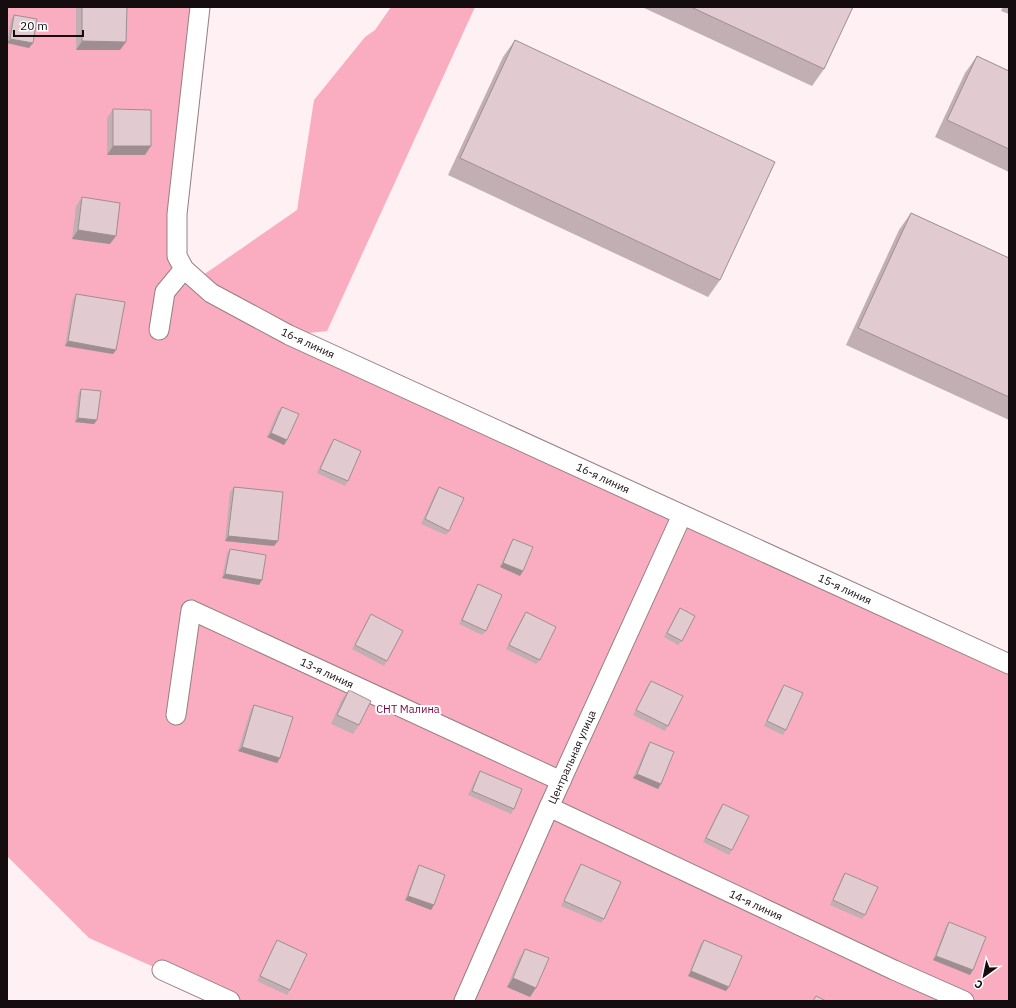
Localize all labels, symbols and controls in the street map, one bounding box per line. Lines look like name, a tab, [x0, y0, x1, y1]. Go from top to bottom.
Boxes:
scale bar	[14, 12, 83, 38]
text: 20 m	[20, 18, 48, 33]
street label: 16-я линия	[279, 324, 337, 362]
street label: 16-я линия	[574, 459, 632, 497]
street label: 15-я линия	[816, 570, 874, 608]
street label: 13-я линия	[298, 654, 356, 692]
park label: СНТ Малина	[376, 702, 440, 716]
street label: Центральная улица	[545, 708, 599, 806]
street label: 14-я линия	[727, 886, 785, 924]
north arrow	[964, 956, 1004, 996]
text: С	[972, 977, 985, 992]

